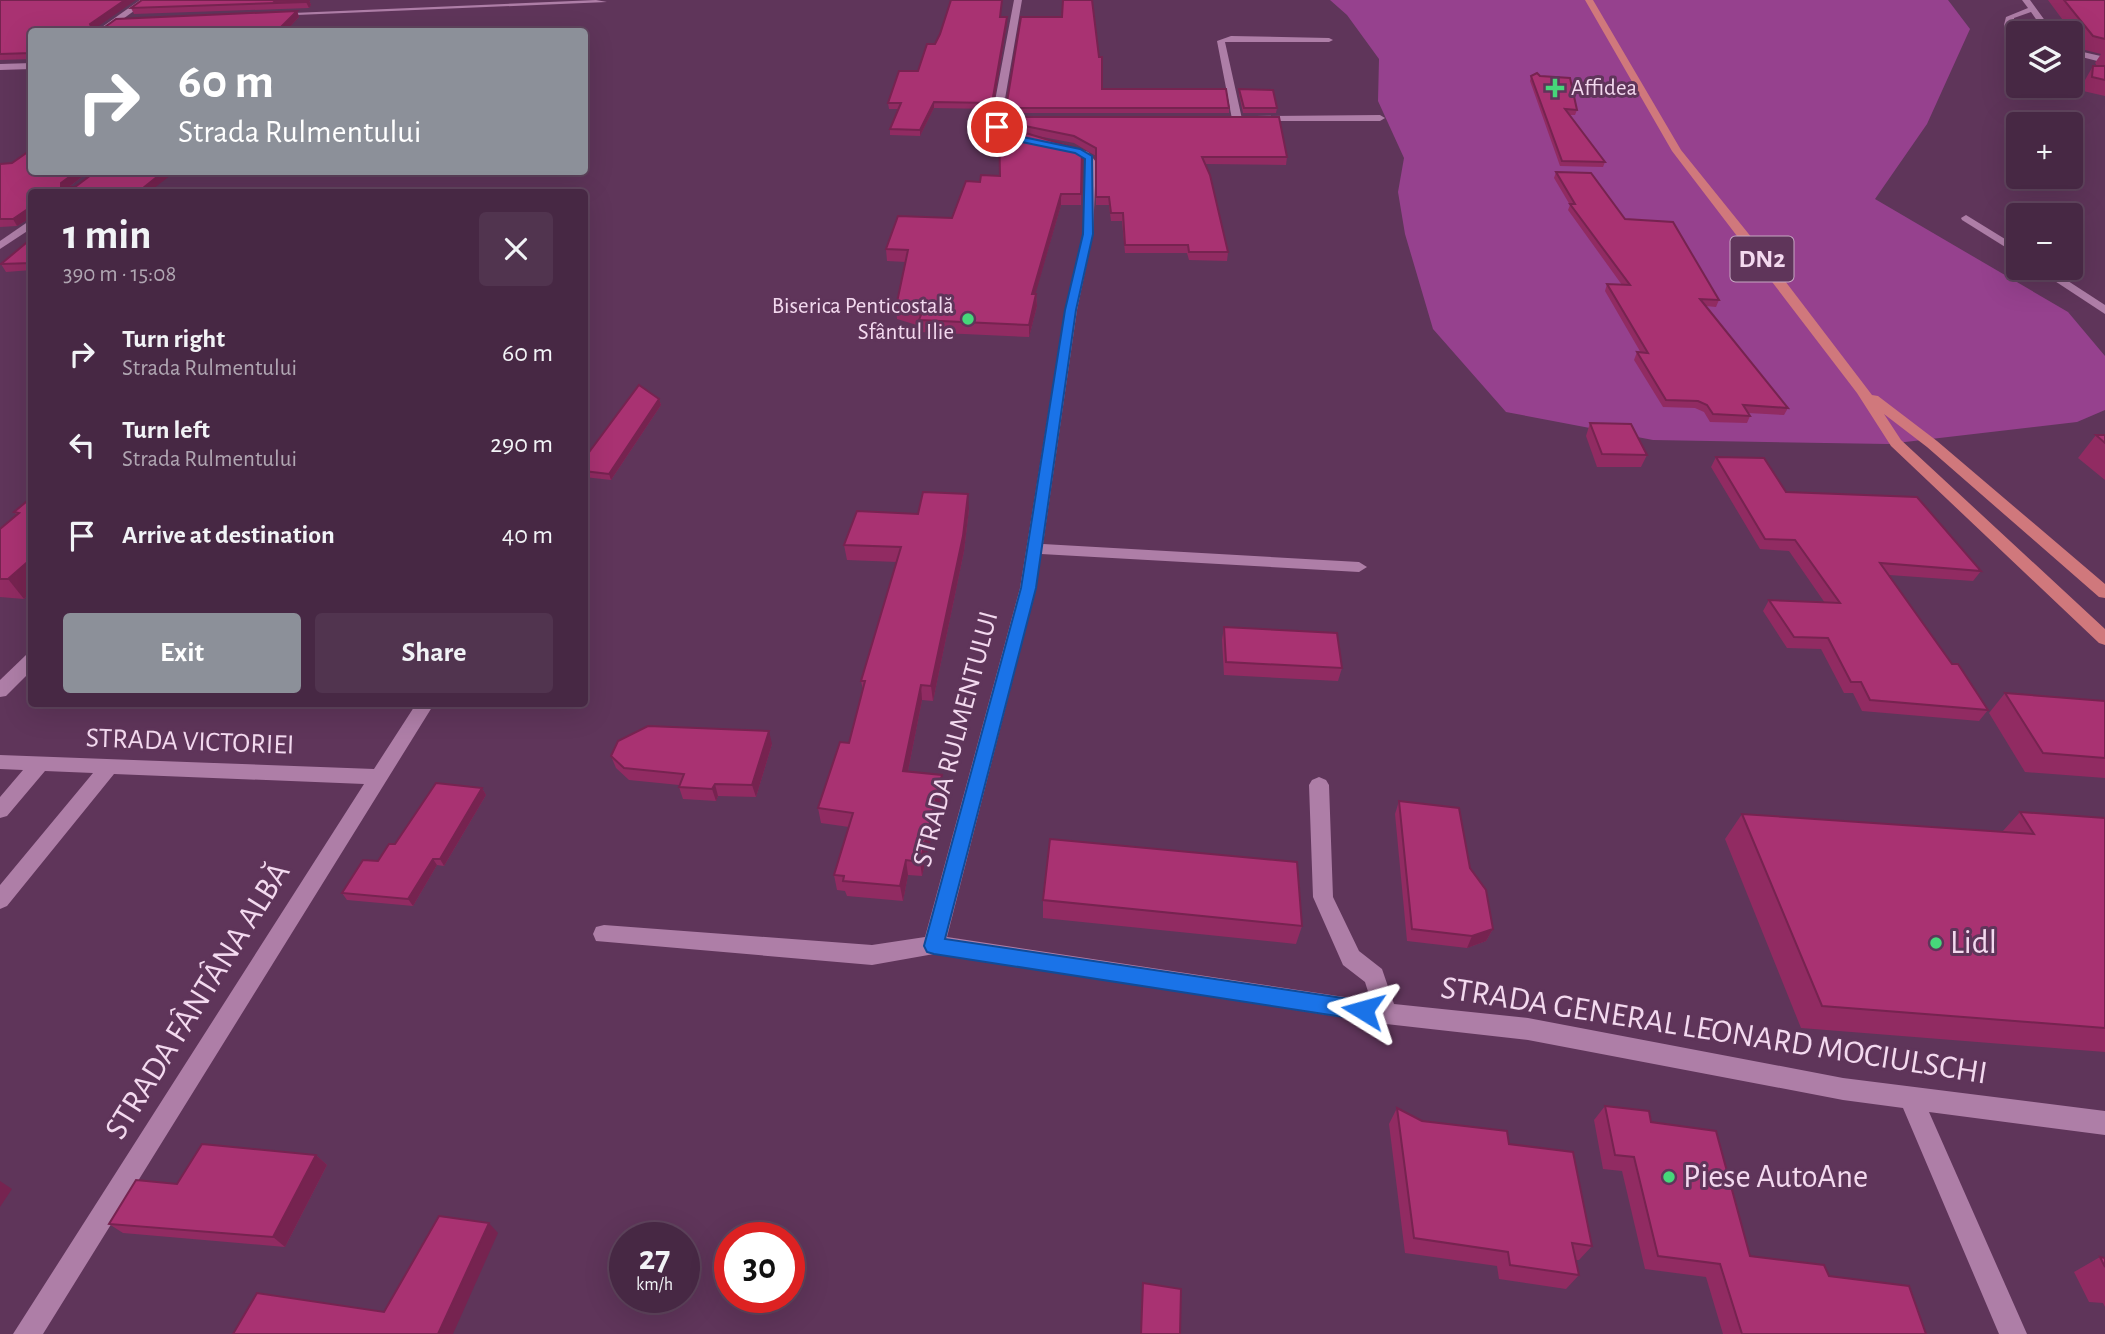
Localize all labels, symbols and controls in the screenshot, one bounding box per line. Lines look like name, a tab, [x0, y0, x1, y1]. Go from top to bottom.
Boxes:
map controls	[2006, 21, 2083, 280]
button: layers	[2006, 21, 2083, 98]
icon: right	[63, 56, 154, 147]
text: 60 m	[178, 58, 274, 107]
place label: Affidea	[1571, 77, 1637, 100]
marker: Affidea	[1545, 78, 1565, 98]
pin	[967, 97, 1027, 157]
icon: arrive	[978, 108, 1016, 146]
button: +	[2006, 112, 2083, 189]
text: Strada Rulmentului	[178, 116, 421, 148]
button: −	[2006, 203, 2083, 280]
button: close	[479, 212, 553, 286]
text: 1 min	[63, 214, 152, 256]
road number: DN2	[1730, 236, 1794, 282]
text: 390 m · 15:08	[63, 263, 176, 286]
place label: Biserica Penticostală Sfântul Ilie	[772, 295, 954, 344]
marker: Biserica Penticostală Sfântul Ilie	[960, 311, 976, 327]
text: Turn right	[122, 326, 225, 352]
icon: right	[63, 335, 101, 373]
text: 60 m	[502, 340, 553, 366]
text: Strada Rulmentului	[122, 357, 297, 380]
text: Turn left	[122, 417, 210, 443]
icon: left	[63, 426, 101, 464]
text: 290 m	[490, 431, 553, 457]
text: Strada Rulmentului	[122, 448, 297, 471]
icon: arrive	[63, 517, 101, 555]
text: Arrive at destination	[122, 522, 335, 548]
text: 40 m	[502, 522, 553, 548]
street label: STRADA RULMENTULUI	[908, 608, 1004, 870]
button: Exit	[63, 613, 301, 693]
button: Share	[315, 613, 553, 693]
street label: STRADA VICTORIEI	[85, 724, 295, 760]
street label: STRADA FÂNTÂNA ALBĂ	[96, 855, 296, 1145]
place label: Lidl	[1950, 927, 1997, 960]
marker: Lidl	[1928, 935, 1944, 951]
street label: STRADA GENERAL LEONARD MOCIULSCHI	[1438, 971, 1990, 1091]
position arrow	[1326, 973, 1400, 1047]
place label: Piese AutoAne	[1683, 1161, 1868, 1194]
marker: Piese AutoAne	[1661, 1169, 1677, 1185]
speed limit sign: 30	[714, 1222, 805, 1313]
text: 27	[639, 1241, 670, 1276]
text: km/h	[636, 1276, 673, 1294]

